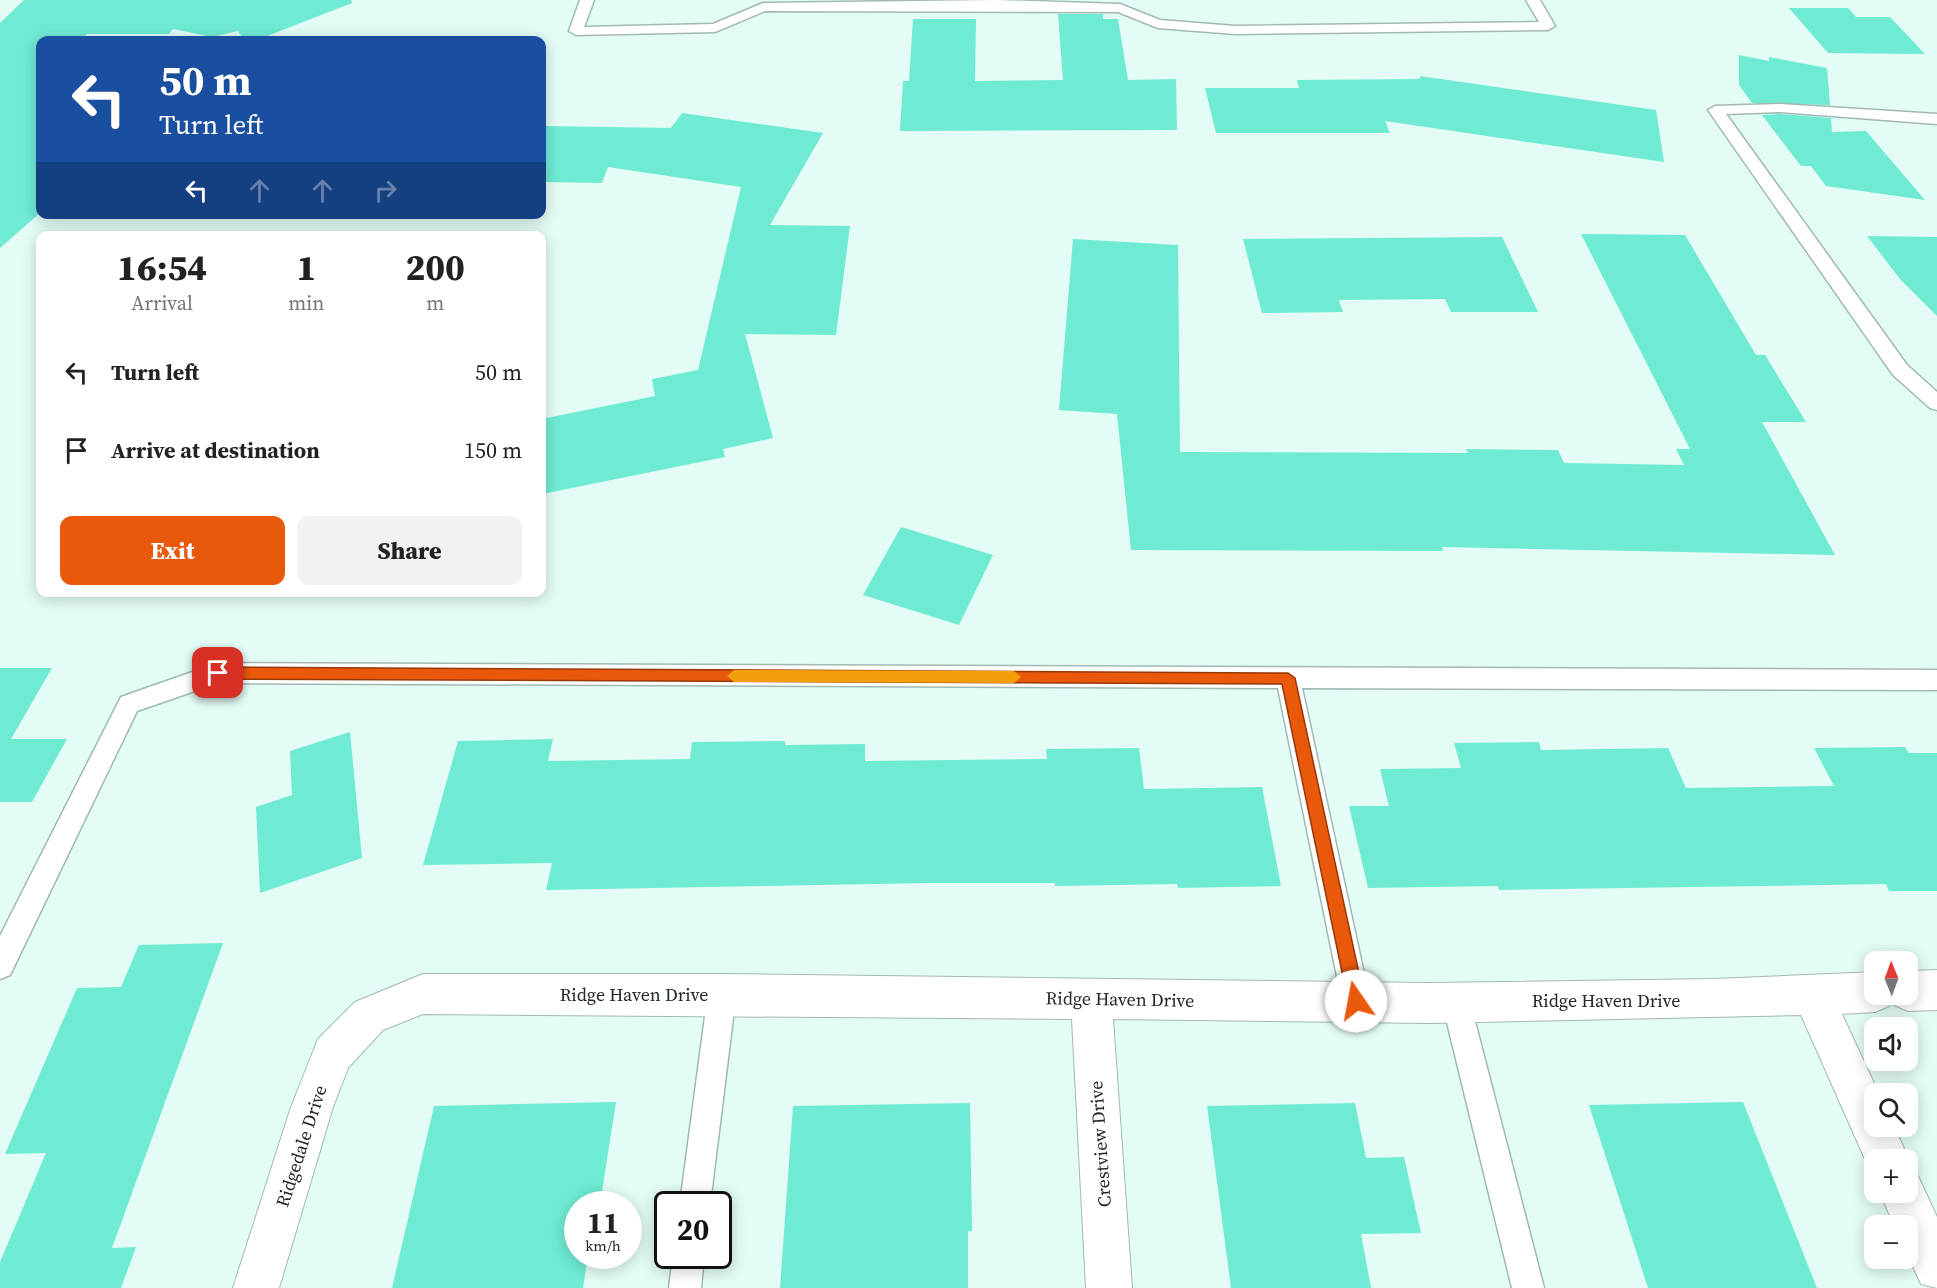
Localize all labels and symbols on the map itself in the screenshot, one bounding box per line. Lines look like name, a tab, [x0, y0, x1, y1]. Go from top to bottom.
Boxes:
pin	[192, 647, 243, 698]
north arrow	[1864, 951, 1918, 1005]
position arrow	[1324, 969, 1388, 1033]
street label: Ridge Haven Drive	[560, 982, 708, 1007]
street label: Ridge Haven Drive	[1045, 985, 1195, 1013]
street label: Ridge Haven Drive	[1532, 988, 1680, 1013]
street label: Crestview Drive	[1083, 1080, 1117, 1208]
street label: Ridgedale Drive	[270, 1082, 332, 1210]
speed limit sign: 20	[654, 1191, 732, 1269]

